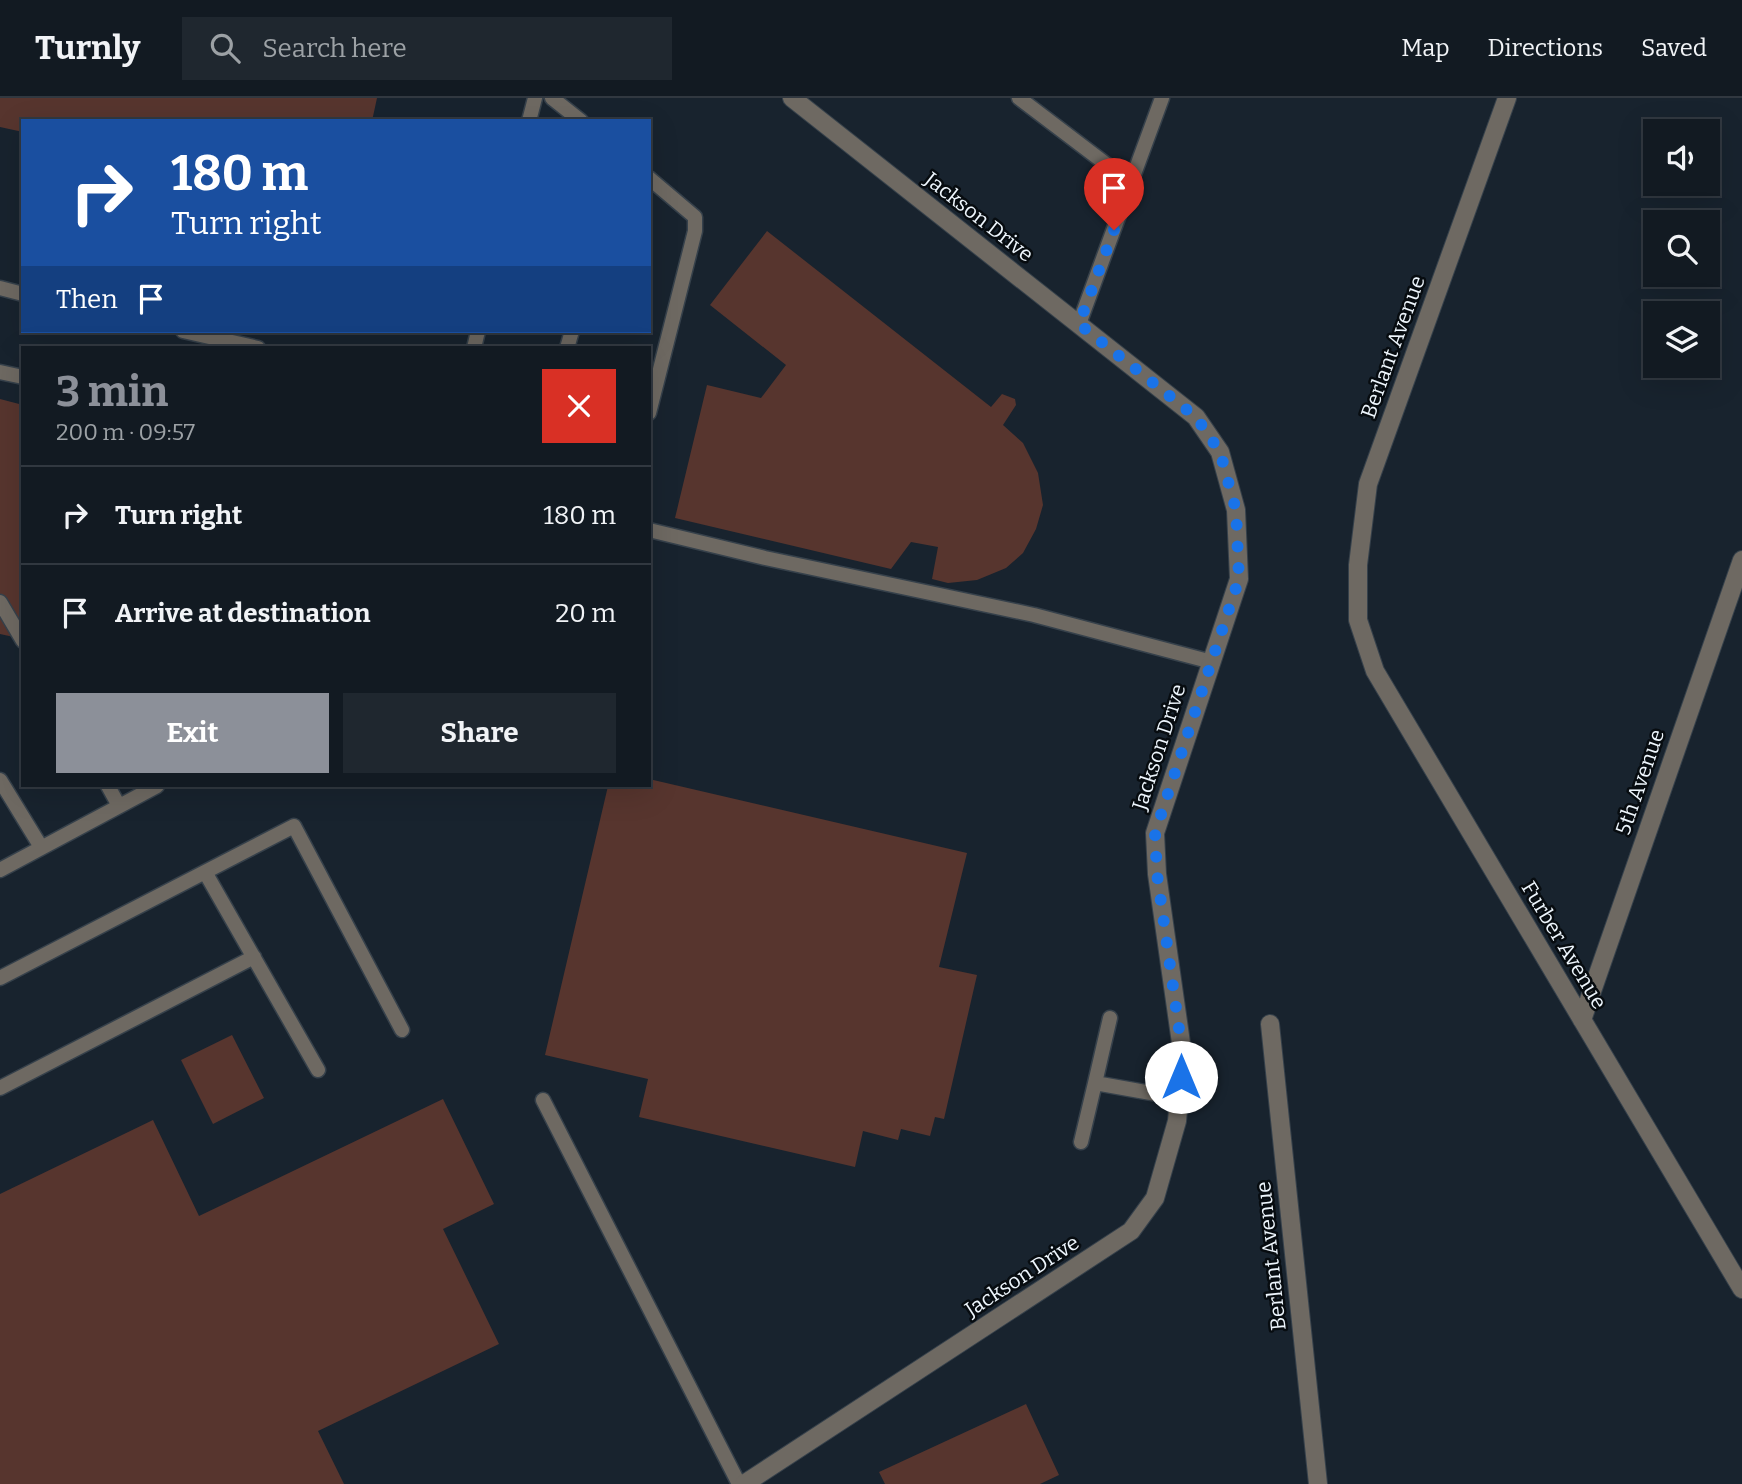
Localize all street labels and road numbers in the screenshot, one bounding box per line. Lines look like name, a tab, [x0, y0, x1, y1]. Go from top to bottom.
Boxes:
street label: Jackson Drive	[919, 166, 1039, 268]
street label: Berlant Avenue	[1355, 272, 1431, 422]
street label: Jackson Drive	[1126, 681, 1192, 814]
street label: 5th Avenue	[1610, 726, 1670, 838]
street label: Furber Avenue	[1516, 876, 1612, 1014]
street label: Berlant Avenue	[1250, 1180, 1292, 1332]
street label: Jackson Drive	[959, 1229, 1084, 1323]

